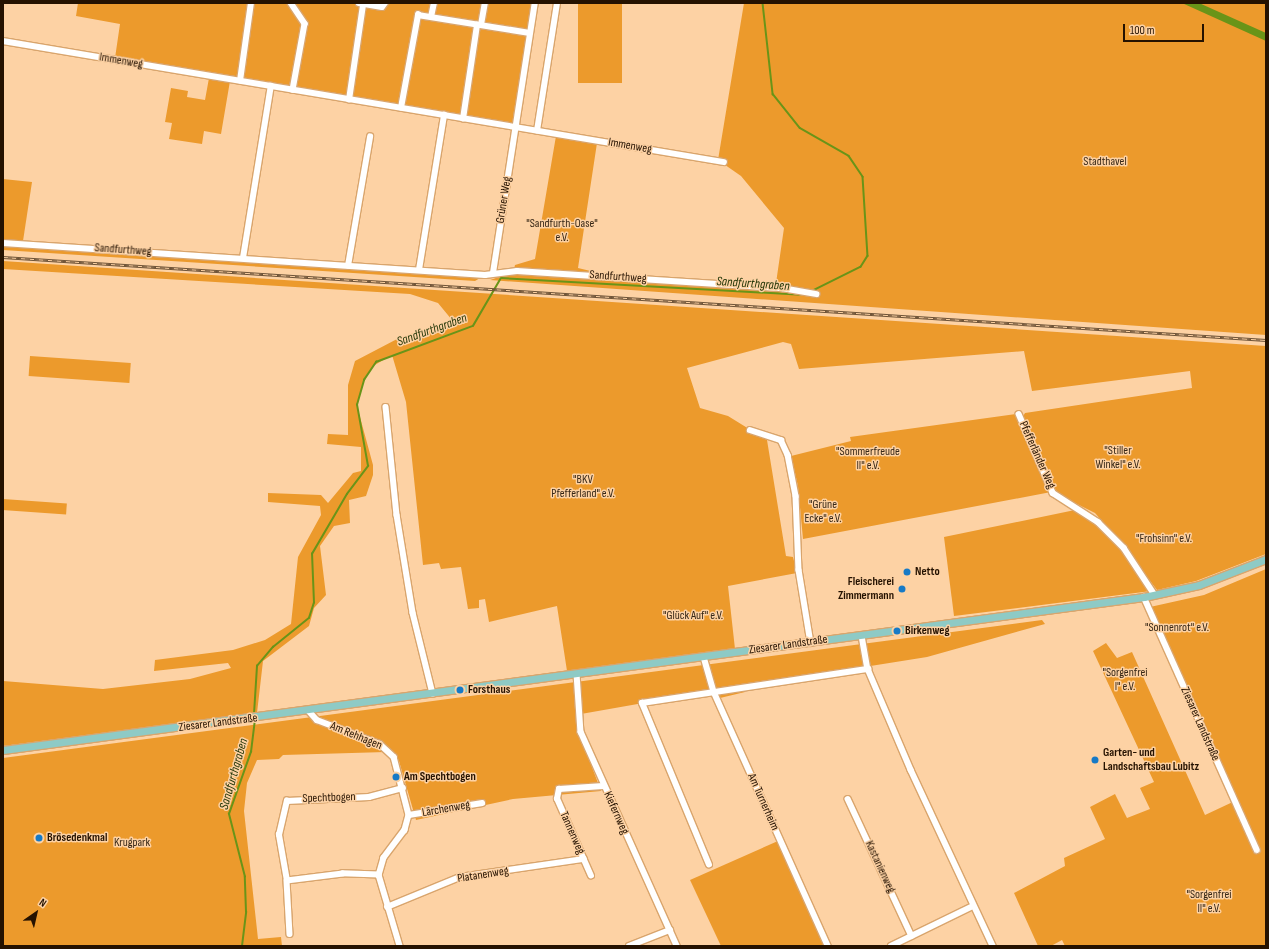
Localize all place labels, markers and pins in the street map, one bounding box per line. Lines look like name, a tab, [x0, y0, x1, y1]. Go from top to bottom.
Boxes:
place label: Netto	[915, 565, 940, 579]
marker: Netto	[902, 567, 912, 577]
place label: Fleischerei Zimmermann	[838, 575, 894, 603]
marker: Fleischerei Zimmermann	[897, 584, 907, 594]
place label: Birkenweg	[905, 624, 949, 638]
marker: Birkenweg	[892, 626, 902, 636]
place label: Forsthaus	[468, 683, 510, 697]
marker: Forsthaus	[455, 685, 465, 695]
place label: Garten- und Landschaftsbau Lubitz	[1103, 746, 1199, 774]
marker: Garten- und Landschaftsbau Lubitz	[1090, 755, 1100, 765]
place label: Am Spechtbogen	[404, 770, 476, 784]
marker: Am Spechtbogen	[391, 772, 401, 782]
place label: Brösedenkmal	[47, 831, 107, 845]
marker: Brösedenkmal	[34, 833, 44, 843]

